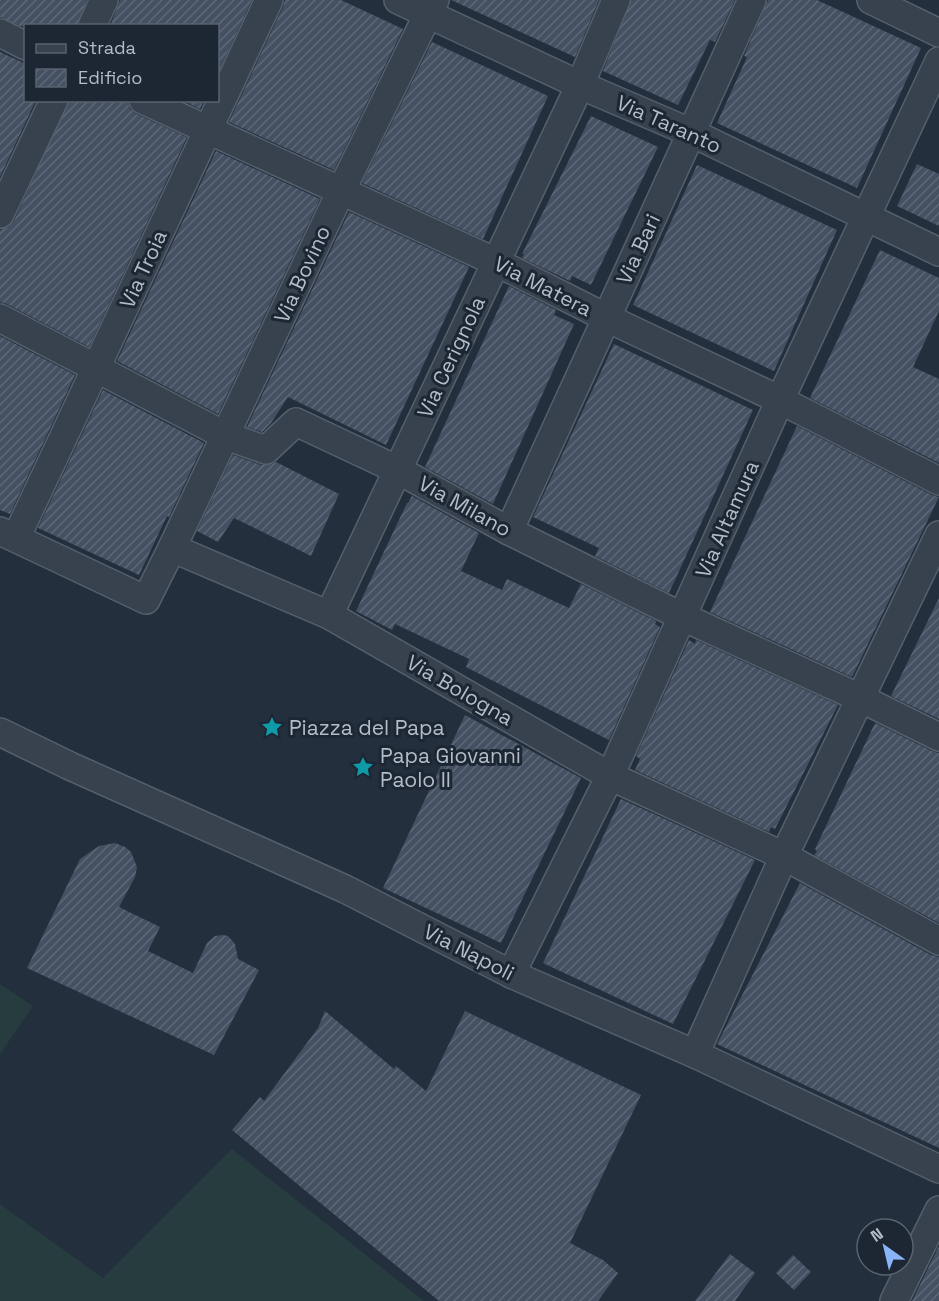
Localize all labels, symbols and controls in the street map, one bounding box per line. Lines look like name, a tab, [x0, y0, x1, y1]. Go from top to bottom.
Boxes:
legend	[24, 24, 219, 102]
text: Strada	[78, 36, 136, 59]
text: Edificio	[78, 66, 142, 89]
street label: Via Taranto	[612, 89, 726, 159]
street label: Via Bari	[610, 209, 666, 289]
street label: Via Bovino	[268, 221, 336, 327]
street label: Via Troia	[113, 225, 173, 313]
street label: Via Matera	[489, 250, 597, 322]
street label: Via Cerignola	[411, 292, 491, 422]
street label: Via Altamura	[689, 456, 765, 582]
street label: Via Milano	[414, 469, 516, 543]
street label: Via Bologna	[402, 649, 518, 731]
place label: Piazza del Papa	[289, 714, 445, 741]
place icon: Piazza del Papa	[260, 715, 284, 739]
place label: Papa Giovanni Paolo II	[380, 742, 521, 793]
place icon: Papa Giovanni Paolo II	[351, 755, 375, 779]
street label: Via Napoli	[419, 918, 519, 986]
north arrow	[855, 1217, 915, 1277]
text: N	[867, 1223, 887, 1247]

